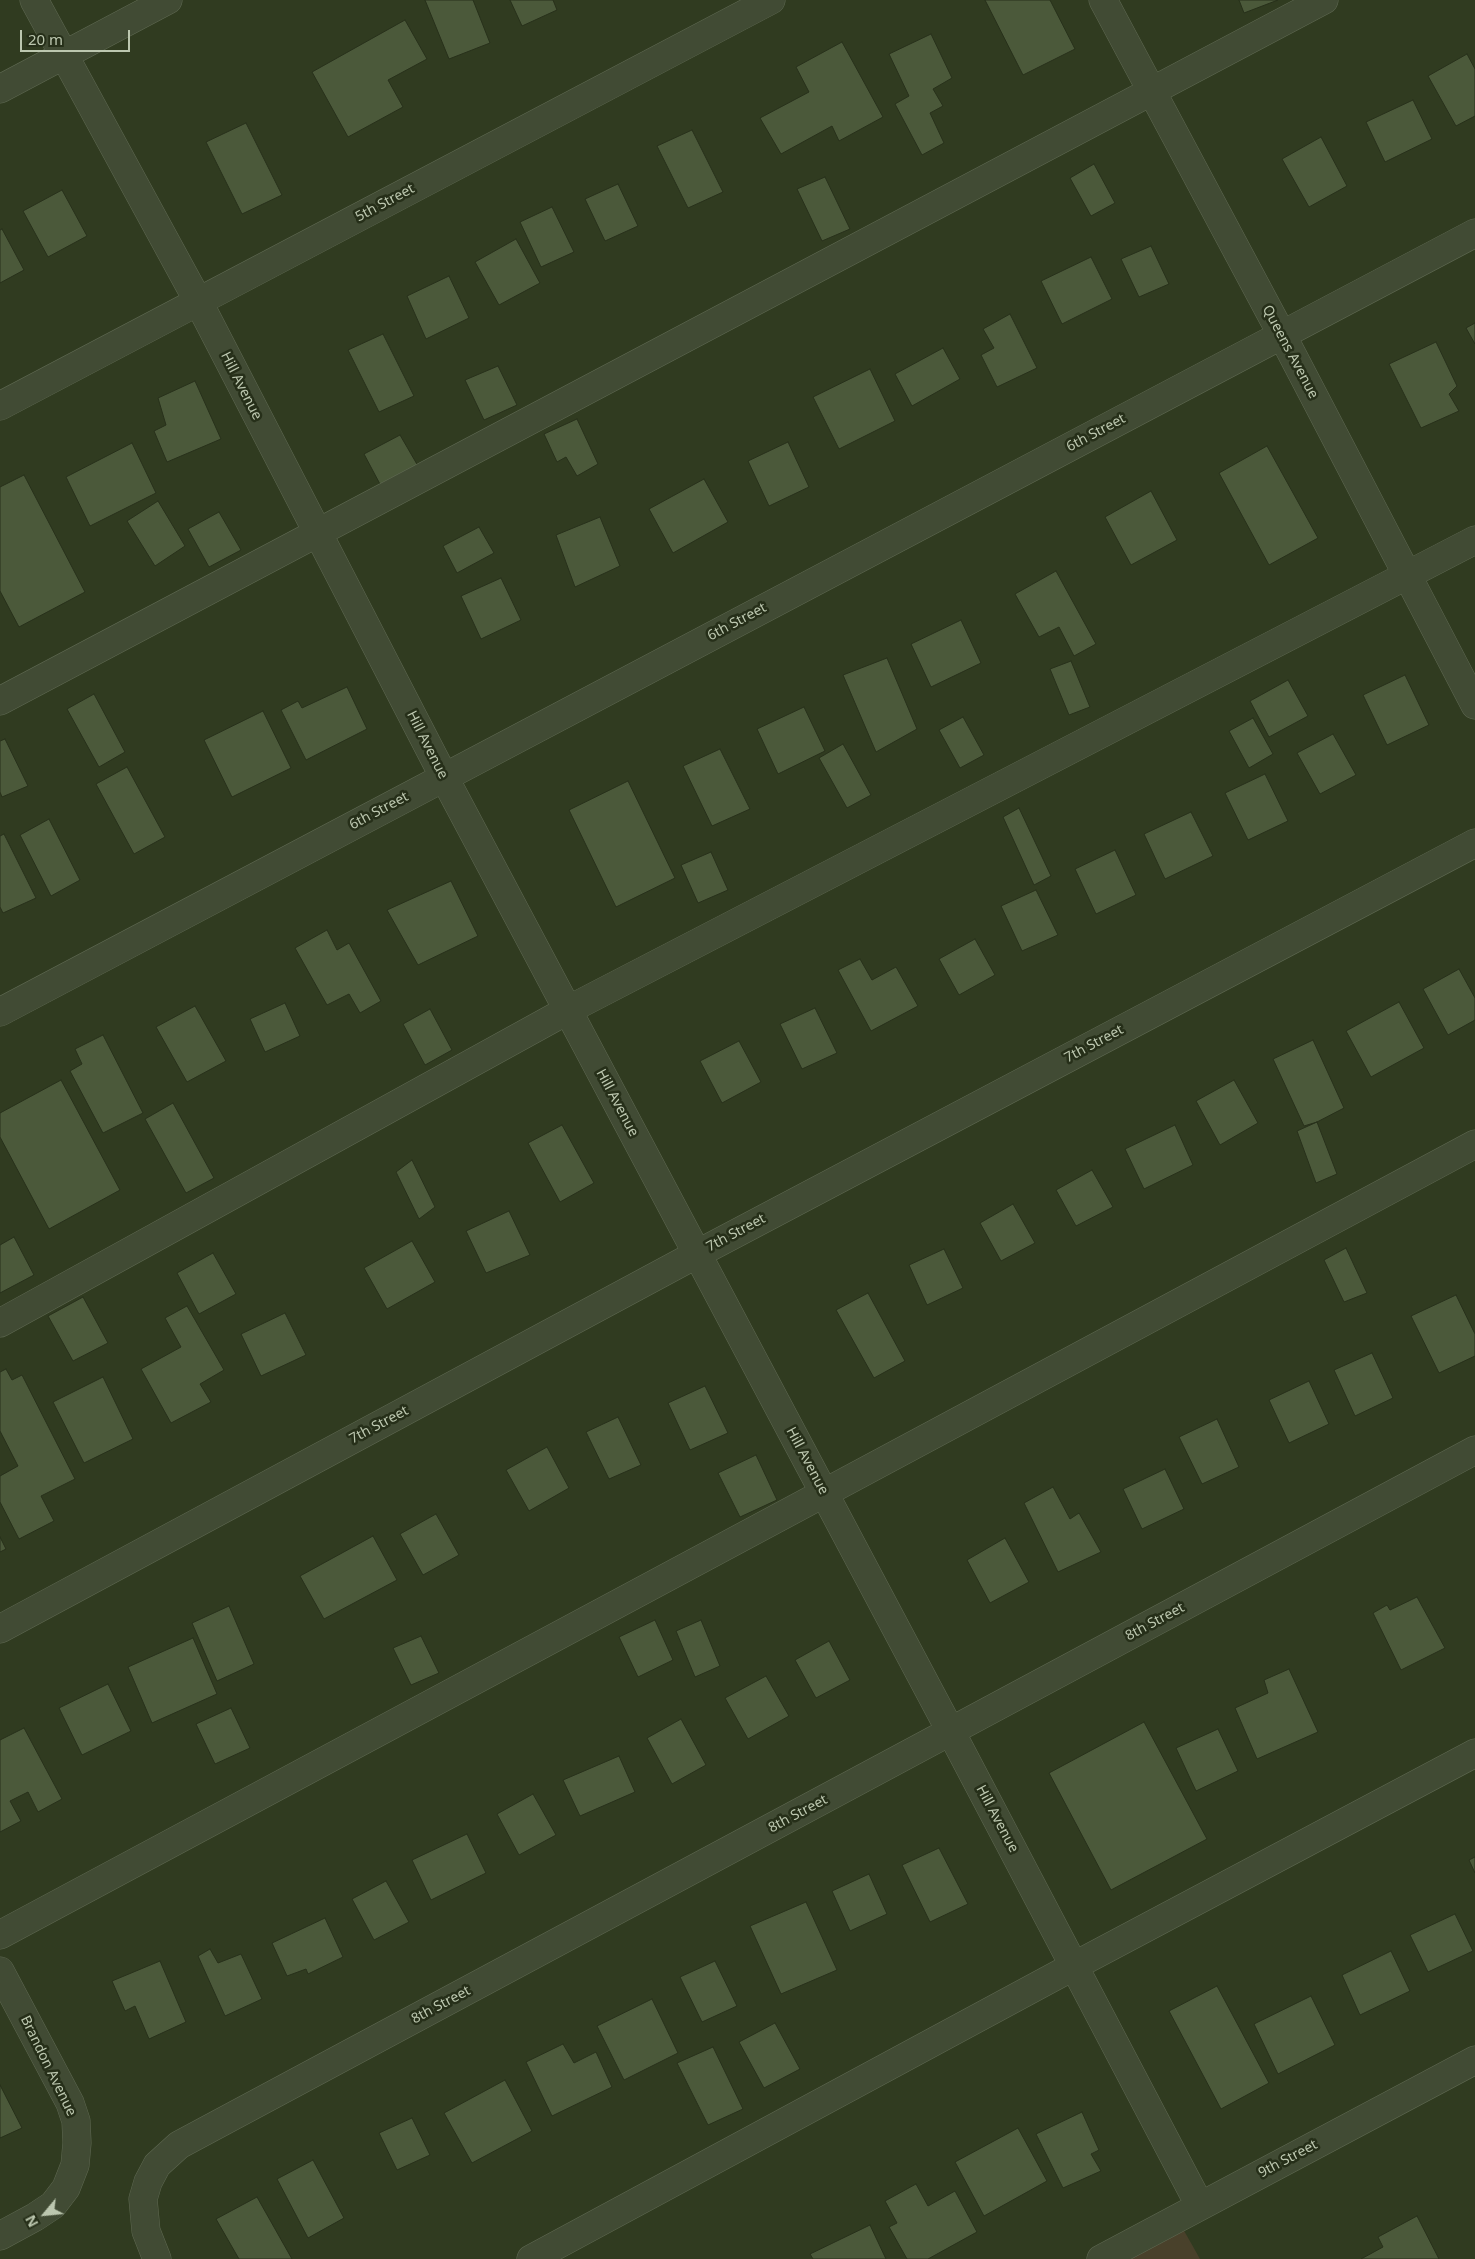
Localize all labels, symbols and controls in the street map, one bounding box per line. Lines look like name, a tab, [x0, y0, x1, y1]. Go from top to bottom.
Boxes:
scale bar	[22, 20, 132, 52]
text: 20 m	[28, 29, 63, 49]
street label: 5th Street	[353, 180, 417, 226]
street label: Queens Avenue	[1258, 302, 1322, 402]
street label: Hill Avenue	[217, 349, 265, 423]
street label: 6th Street	[1064, 410, 1128, 456]
street label: 6th Street	[705, 599, 769, 645]
street label: Hill Avenue	[403, 708, 451, 782]
street label: 6th Street	[347, 788, 411, 834]
street label: 7th Street	[1062, 1021, 1126, 1067]
street label: Hill Avenue	[592, 1066, 642, 1140]
street label: 7th Street	[704, 1210, 768, 1256]
street label: 7th Street	[347, 1402, 411, 1448]
street label: Hill Avenue	[782, 1424, 832, 1498]
street label: 8th Street	[1123, 1599, 1187, 1645]
street label: Hill Avenue	[972, 1782, 1022, 1856]
street label: 8th Street	[766, 1791, 830, 1837]
street label: 8th Street	[409, 1982, 473, 2028]
street label: Brandon Avenue	[16, 2013, 80, 2119]
street label: 9th Street	[1256, 2136, 1320, 2182]
north arrow	[20, 2189, 70, 2239]
text: N	[20, 2212, 42, 2231]

